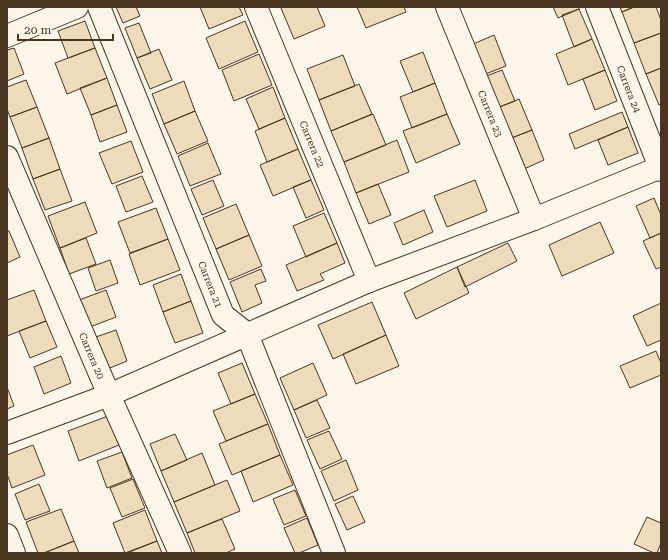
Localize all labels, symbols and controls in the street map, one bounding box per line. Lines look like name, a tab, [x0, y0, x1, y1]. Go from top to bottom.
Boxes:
scale bar	[18, 16, 113, 42]
text: 20 m	[24, 23, 51, 37]
street label: Carrera 24	[615, 64, 643, 114]
street label: Carrera 23	[476, 88, 505, 139]
street label: Carrera 22	[298, 119, 327, 169]
street label: Carrera 21	[196, 259, 225, 310]
street label: Carrera 20	[77, 331, 107, 381]

